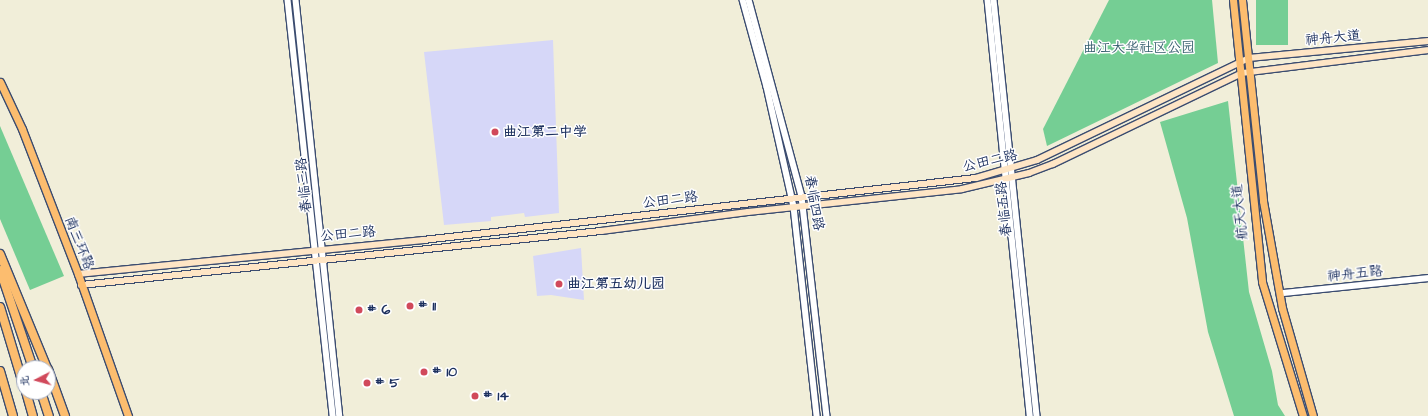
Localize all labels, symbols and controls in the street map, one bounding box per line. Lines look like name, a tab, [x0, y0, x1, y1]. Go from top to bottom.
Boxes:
street label: 神舟大道	[1304, 27, 1362, 49]
park label: 曲江大华社区公园	[1083, 40, 1195, 56]
place label: 曲江第二中学	[503, 124, 587, 140]
marker: 曲江第二中学	[490, 127, 500, 137]
street label: 公田二路	[961, 147, 1019, 175]
street label: 春临三路	[293, 156, 315, 214]
street label: 春临四路	[801, 174, 827, 232]
street label: 春临五路	[993, 180, 1015, 238]
street label: 航天大道	[1229, 183, 1251, 241]
street label: 公田二路	[641, 188, 699, 212]
street label: 南三环路	[61, 214, 97, 272]
street label: 公田二路	[319, 223, 377, 245]
street label: 神舟五路	[1326, 263, 1384, 285]
place label: 曲江第五幼儿园	[567, 276, 665, 292]
marker: 曲江第五幼儿园	[554, 279, 564, 289]
place label: # 11	[418, 298, 436, 314]
marker: # 11	[405, 301, 415, 311]
place label: # 6	[367, 302, 390, 318]
marker: # 6	[354, 305, 364, 315]
north arrow	[16, 360, 56, 400]
place label: # 10	[432, 364, 457, 380]
marker: # 10	[419, 367, 429, 377]
text: 北	[17, 375, 33, 387]
place label: # 5	[375, 375, 399, 391]
marker: # 5	[362, 378, 372, 388]
place label: # 14	[483, 388, 509, 404]
marker: # 14	[470, 391, 480, 401]

